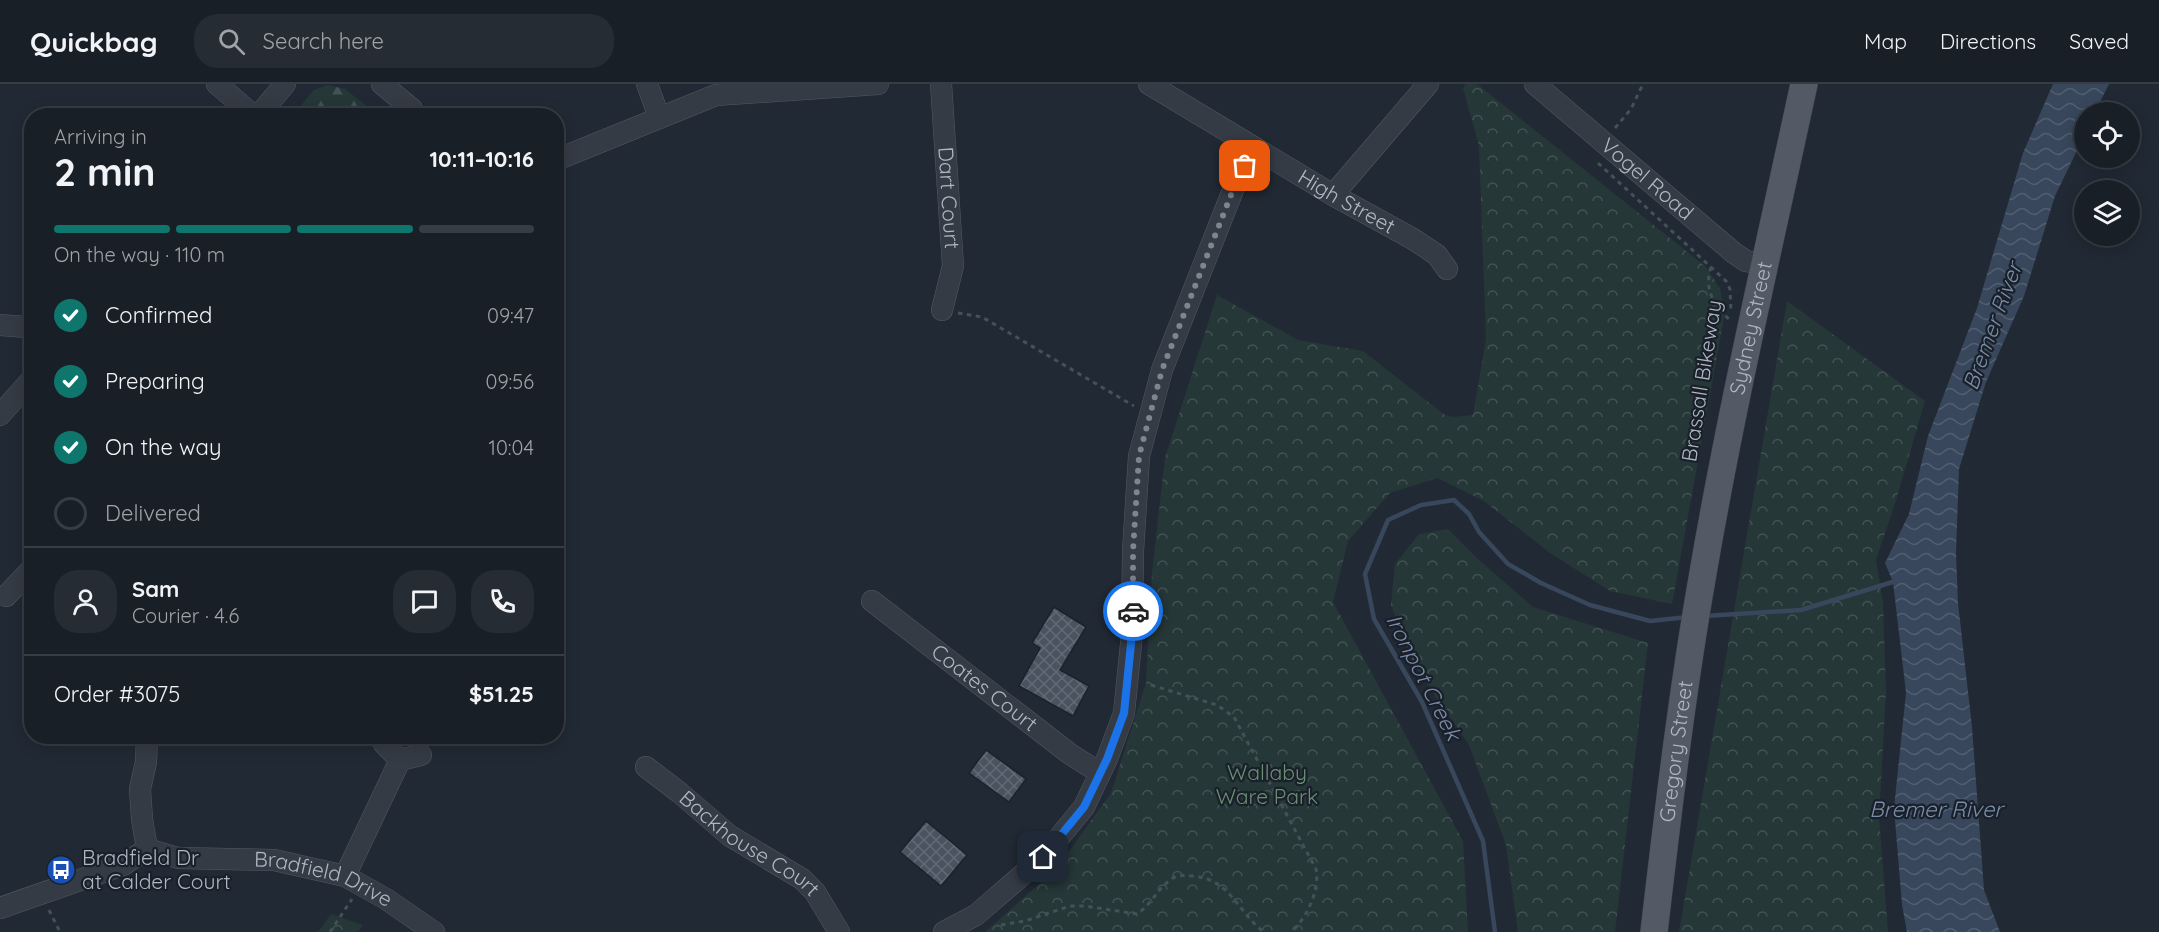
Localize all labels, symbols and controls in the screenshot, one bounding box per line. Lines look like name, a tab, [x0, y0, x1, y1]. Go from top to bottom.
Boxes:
search box	[194, 14, 614, 68]
text: Quickbag	[30, 24, 158, 59]
icon: search	[215, 25, 248, 58]
text: Search here	[263, 27, 384, 55]
text: Map	[1864, 28, 1907, 54]
text: Directions	[1940, 28, 2036, 54]
text: Saved	[2069, 28, 2129, 54]
map controls	[2074, 102, 2140, 246]
button: locate	[2074, 102, 2140, 168]
text: Arriving in	[54, 124, 147, 149]
street label: Vogel Road	[1596, 132, 1699, 225]
pin	[1219, 140, 1270, 191]
text: 10:11–10:16	[430, 145, 534, 173]
street label: Dart Court	[933, 146, 966, 250]
text: 2 min	[54, 147, 156, 196]
icon: bag	[1228, 149, 1261, 182]
street label: High Street	[1294, 163, 1400, 239]
button: layers	[2074, 180, 2140, 246]
text: On the way · 110 m	[54, 242, 225, 267]
water label: Bremer River	[1956, 256, 2029, 394]
street label: Sydney Street	[1723, 259, 1777, 397]
street label: Brassall Bikeway	[1675, 298, 1727, 464]
icon: check	[54, 299, 87, 332]
text: Confirmed	[105, 301, 212, 329]
text: 09:47	[487, 303, 534, 328]
icon: check	[54, 365, 87, 398]
text: Preparing	[105, 367, 205, 395]
text: 09:56	[486, 369, 534, 394]
icon: check	[54, 431, 87, 464]
text: On the way	[105, 433, 221, 461]
text: 10:04	[489, 435, 534, 460]
text: Delivered	[105, 499, 201, 527]
button: person	[54, 570, 117, 633]
button: chat	[393, 570, 456, 633]
button: phone	[471, 570, 534, 633]
text: Sam	[132, 575, 179, 603]
courier	[1103, 581, 1163, 641]
icon: car	[1117, 595, 1150, 628]
text: Courier · 4.6	[132, 603, 239, 628]
water label: Ironpot Creek	[1380, 609, 1469, 747]
street label: Coates Court	[927, 638, 1043, 736]
street label: Gregory Street	[1653, 679, 1698, 824]
text: Order #3075	[54, 680, 180, 708]
text: $51.25	[469, 680, 534, 708]
park label: Wallaby Ware Park	[1216, 759, 1318, 809]
street label: Backhouse Court	[675, 784, 826, 901]
water label: Bremer River	[1869, 795, 2005, 823]
pin	[1017, 831, 1068, 882]
icon: home	[1026, 840, 1059, 873]
place label: Bradfield Dr at Calder Court	[82, 844, 231, 894]
street label: Bradfield Drive	[254, 846, 397, 912]
bus stop icon: Bradfield Dr at Calder Court	[45, 854, 77, 886]

